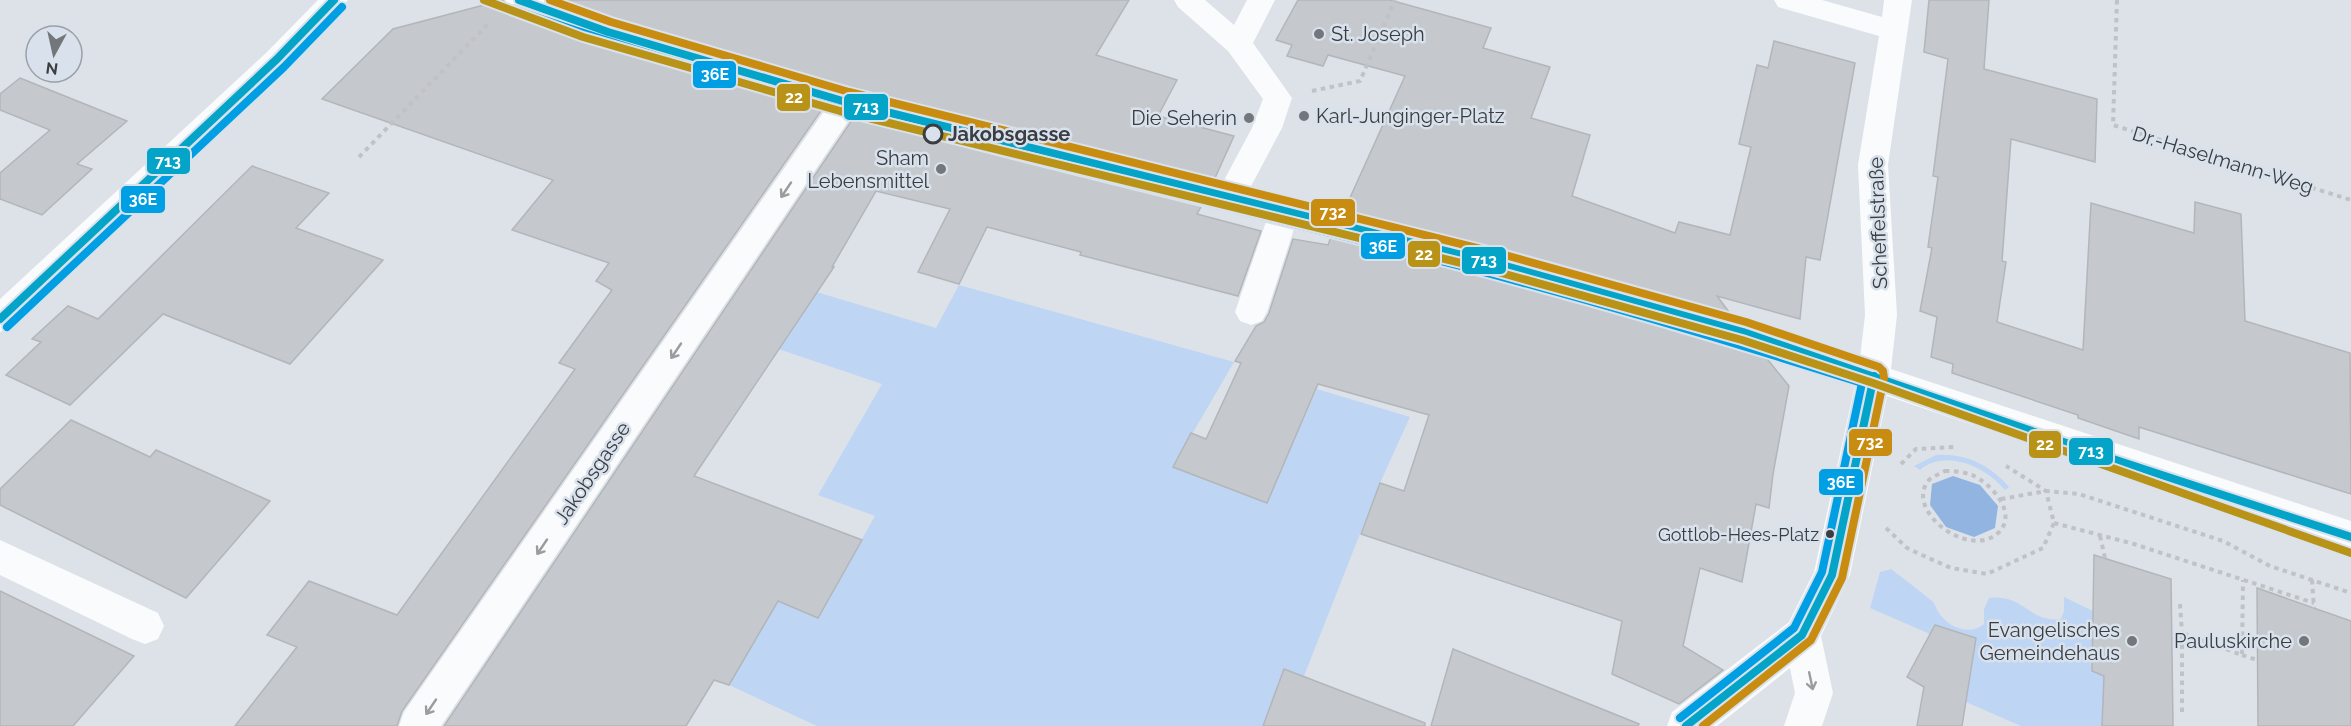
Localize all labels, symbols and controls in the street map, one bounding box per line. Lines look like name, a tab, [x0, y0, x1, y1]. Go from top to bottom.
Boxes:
place label: St. Joseph	[1331, 22, 1425, 46]
north arrow	[24, 24, 84, 84]
marker: St. Joseph	[1312, 27, 1326, 41]
text: N	[45, 58, 59, 79]
line badge: 36E	[692, 60, 737, 89]
text: 36E	[701, 65, 730, 84]
line badge: 22	[776, 83, 811, 112]
text: 22	[785, 88, 803, 107]
line badge: 713	[843, 93, 889, 121]
text: 713	[853, 98, 879, 117]
place label: Karl-Junginger-Platz	[1316, 104, 1505, 128]
place label: Die Seherin	[1131, 106, 1237, 130]
marker: Karl-Junginger-Platz	[1297, 109, 1311, 123]
marker: Die Seherin	[1242, 111, 1256, 125]
street label: Dr.-Haselmann-Weg	[2130, 121, 2316, 199]
place label: Jakobsgasse	[948, 122, 1070, 146]
marker: Jakobsgasse	[923, 124, 943, 144]
place label: Sham Lebensmittel	[807, 146, 930, 193]
line badge: 713	[146, 147, 191, 175]
text: 713	[155, 152, 181, 171]
street label: Scheffelstraße	[1864, 156, 1892, 289]
marker: Sham Lebensmittel	[934, 162, 948, 176]
one-way arrow	[780, 182, 792, 198]
line badge: 36E	[120, 185, 166, 214]
text: 36E	[129, 190, 158, 209]
line badge: 732	[1310, 198, 1356, 227]
text: 732	[1320, 203, 1346, 222]
line badge: 36E	[1360, 232, 1406, 260]
text: 36E	[1369, 237, 1398, 256]
line badge: 22	[1407, 240, 1441, 268]
text: 22	[1415, 245, 1433, 264]
line badge: 713	[1461, 246, 1507, 275]
text: 713	[1471, 251, 1497, 270]
one-way arrow	[670, 343, 682, 359]
street label: Jakobsgasse	[549, 417, 635, 529]
line badge: 732	[1848, 428, 1893, 457]
line badge: 22	[2028, 430, 2062, 459]
text: 732	[1857, 433, 1883, 452]
text: 22	[2036, 435, 2054, 454]
line badge: 713	[2068, 437, 2114, 466]
text: 713	[2078, 442, 2104, 461]
line badge: 36E	[1818, 468, 1864, 496]
text: 36E	[1827, 473, 1856, 492]
place label: Gottlob-Hees-Platz	[1658, 524, 1819, 545]
marker: Gottlob-Hees-Platz	[1824, 528, 1836, 540]
one-way arrow	[535, 538, 548, 555]
place label: Evangelisches Gemeindehaus	[1980, 618, 2120, 665]
place label: Pauluskirche	[2174, 629, 2292, 653]
marker: Evangelisches Gemeindehaus	[2125, 634, 2139, 648]
marker: Pauluskirche	[2297, 634, 2311, 648]
one-way arrow	[1806, 671, 1817, 690]
one-way arrow	[425, 699, 437, 715]

